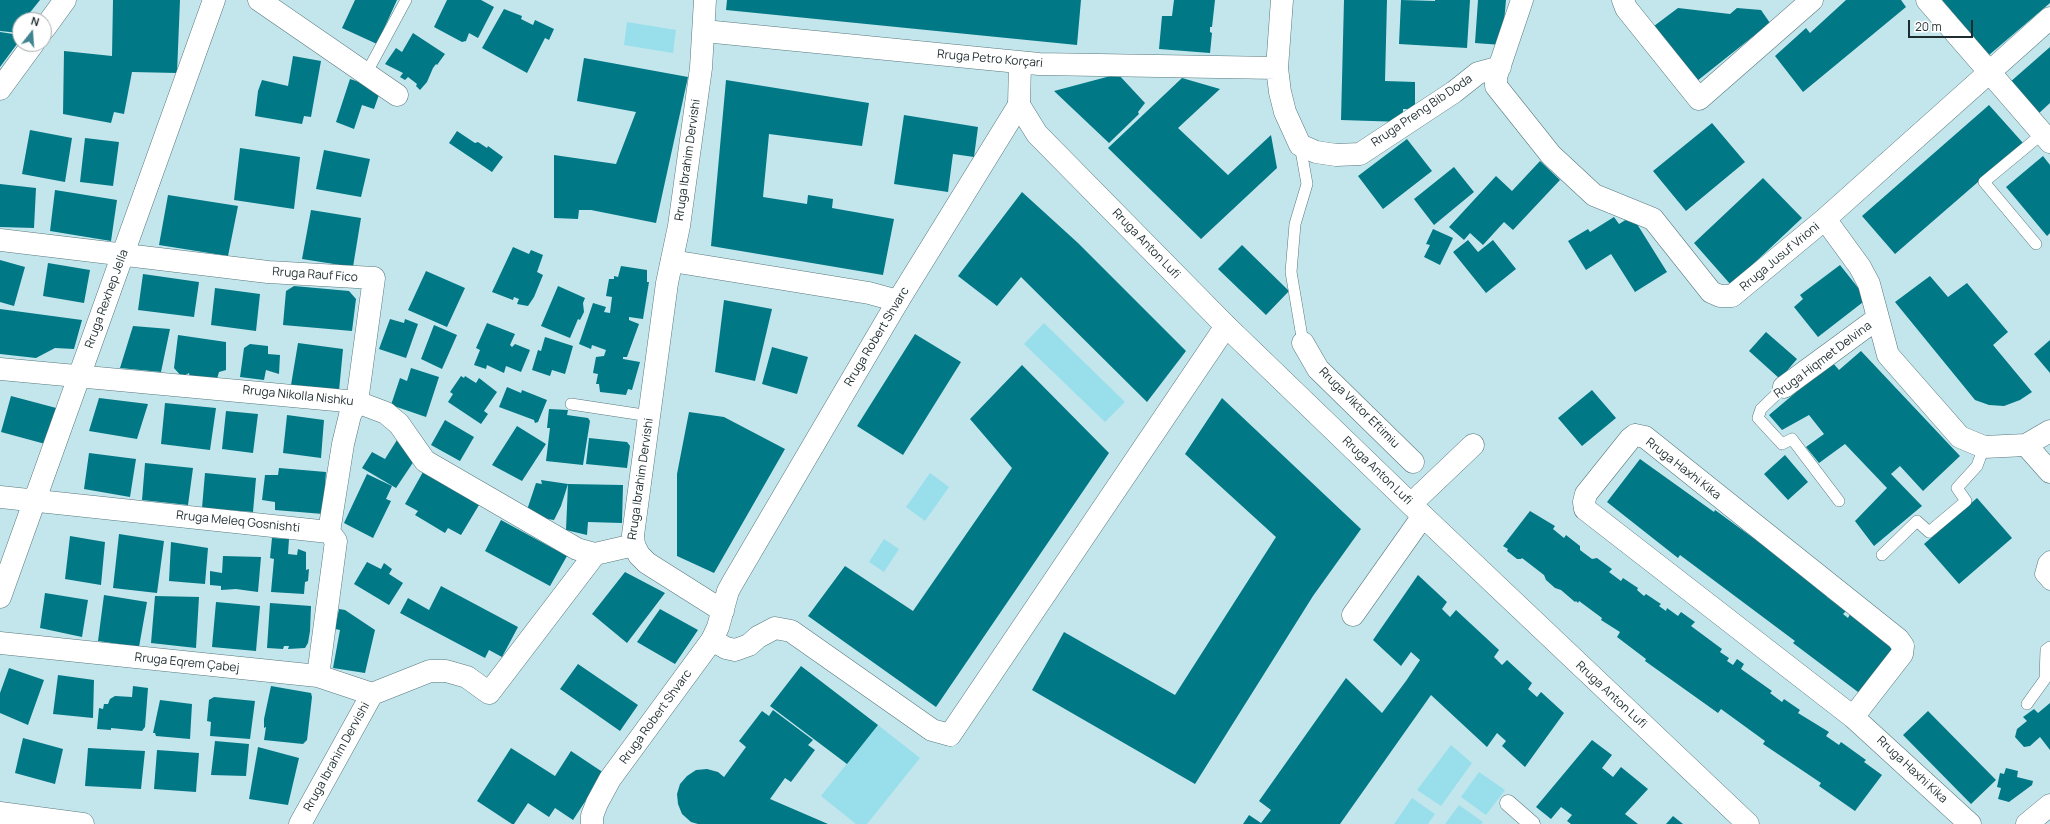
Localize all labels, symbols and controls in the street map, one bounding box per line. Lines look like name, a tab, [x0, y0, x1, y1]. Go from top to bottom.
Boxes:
north arrow	[12, 12, 52, 52]
scale bar	[1910, 12, 1975, 38]
text: N	[29, 13, 41, 29]
text: 20 m	[1915, 18, 1942, 35]
street label: Rruga Petro Korçari	[936, 47, 1044, 71]
street label: Rruga Preng Bib Doda	[1369, 72, 1475, 150]
street label: Rruga Ibrahim Dervishi	[672, 98, 704, 222]
street label: Rruga Anton Lufi	[1109, 206, 1183, 282]
street label: Rruga Jusuf Vrioni	[1737, 220, 1823, 294]
street label: Rruga Rexhep Jella	[82, 248, 132, 350]
street label: Rruga Rauf Fico	[272, 265, 358, 285]
street label: Rruga Robert Shvarc	[842, 285, 912, 389]
street label: Rruga Hiqmet Delvina	[1771, 319, 1875, 401]
street label: Rruga Viktor Eftimiu	[1316, 365, 1402, 451]
street label: Rruga Nikolla Nishku	[242, 383, 354, 409]
street label: Rruga Ibrahim Dervishi	[625, 417, 657, 541]
street label: Rruga Anton Lufi	[1339, 434, 1415, 508]
street label: Rruga Haxhi Kika	[1643, 435, 1723, 503]
street label: Rruga Meleq Gosnishti	[175, 508, 301, 536]
street label: Rruga Eqrem Çabej	[134, 650, 240, 676]
street label: Rruga Anton Lufi	[1573, 658, 1649, 732]
street label: Rruga Robert Shvarc	[617, 667, 695, 767]
street label: Rruga Ibrahim Dervishi	[301, 700, 373, 814]
street label: Rruga Haxhi Kika	[1874, 734, 1950, 806]

